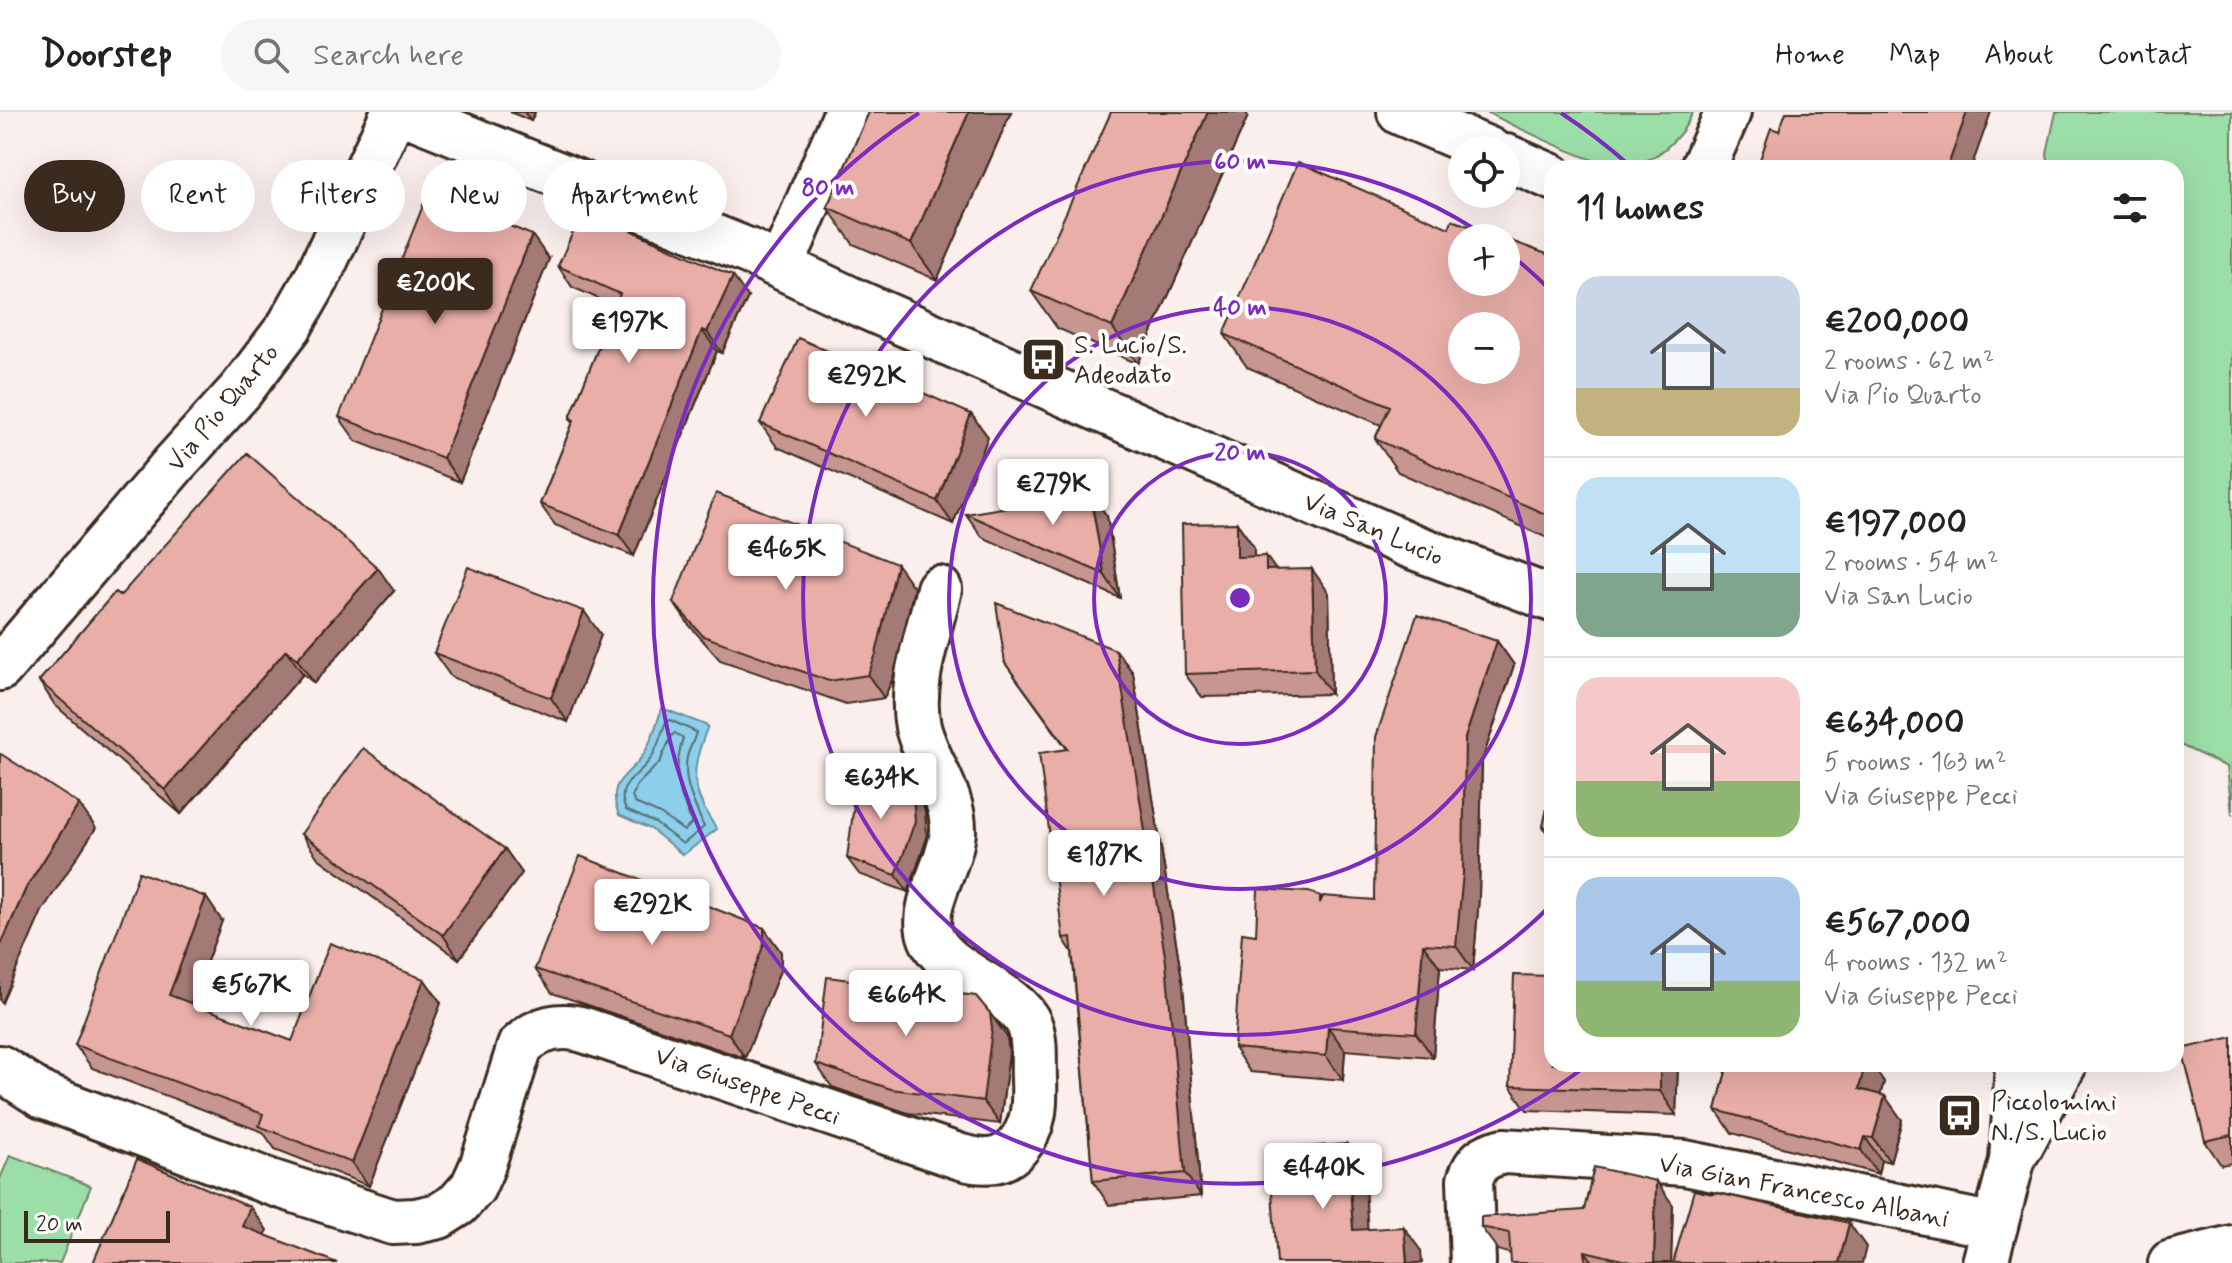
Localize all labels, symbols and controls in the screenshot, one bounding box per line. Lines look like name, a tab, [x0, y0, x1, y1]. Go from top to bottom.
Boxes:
search box	[221, 19, 781, 91]
text: Doorstep	[40, 31, 173, 80]
icon: search	[249, 33, 293, 77]
text: Search here	[313, 36, 464, 75]
text: Home	[1775, 37, 1845, 74]
text: Map	[1889, 37, 1940, 74]
text: About	[1984, 37, 2053, 74]
text: Contact	[2097, 37, 2192, 74]
map controls	[1448, 136, 1520, 384]
button: locate	[1448, 136, 1520, 208]
text: 60 m	[1214, 147, 1266, 178]
chip: Buy	[24, 160, 125, 232]
chip: Rent	[141, 160, 255, 232]
chip: Filters	[271, 160, 405, 232]
chip: New	[421, 160, 527, 232]
chip: Apartment	[543, 160, 727, 232]
text: 80 m	[802, 173, 854, 204]
text: 11 homes	[1576, 186, 1704, 231]
icon: filters	[2108, 186, 2152, 230]
button: +	[1448, 224, 1520, 296]
pin: €200K	[379, 258, 491, 326]
text: €200K	[396, 267, 474, 301]
text: 40 m	[1213, 293, 1267, 324]
pin: €197K	[573, 297, 685, 365]
text: €200,000	[1824, 300, 1969, 345]
text: €197K	[590, 306, 668, 340]
icon: home	[1640, 308, 1736, 404]
button: −	[1448, 312, 1520, 384]
place label: S. Lucio/S. Adeodato	[1074, 329, 1187, 393]
bus stop icon: S. Lucio/S. Adeodato	[1019, 335, 1067, 383]
street label: Via Pio Quarto	[160, 337, 287, 480]
text: 2 rooms · 62 m²	[1824, 345, 1994, 379]
pin: €292K	[810, 351, 922, 419]
text: €292K	[826, 360, 906, 394]
text: Via Pio Quarto	[1824, 379, 1982, 413]
text: 20 m	[1214, 438, 1266, 469]
pin: €279K	[997, 459, 1109, 527]
text: €279K	[1016, 468, 1090, 502]
street label: Via San Lucio	[1298, 485, 1448, 575]
text: €197,000	[1824, 501, 1967, 546]
icon: home	[1640, 509, 1736, 605]
pin: €465K	[730, 524, 842, 592]
text: €465K	[746, 533, 826, 567]
text: 2 rooms · 54 m²	[1824, 546, 1999, 580]
text: Via San Lucio	[1824, 580, 1973, 614]
centre of rings	[1226, 584, 1254, 612]
text: €634,000	[1824, 701, 1964, 746]
icon: home	[1640, 709, 1736, 805]
text: 5 rooms · 163 m²	[1824, 746, 2007, 780]
pin: €634K	[825, 753, 937, 821]
text: €634K	[843, 762, 919, 796]
text: Via Giuseppe Pecci	[1824, 780, 2018, 814]
pin: €187K	[1048, 830, 1160, 898]
text: €187K	[1066, 839, 1142, 873]
pin: €292K	[596, 879, 708, 947]
text: €292K	[612, 888, 692, 922]
text: €567,000	[1824, 901, 1971, 946]
icon: home	[1640, 909, 1736, 1005]
text: 4 rooms · 132 m²	[1824, 946, 2008, 980]
pin: €567K	[195, 960, 307, 1028]
text: €567K	[211, 969, 291, 1003]
pin: €664K	[850, 970, 962, 1038]
text: €664K	[867, 979, 945, 1013]
text: Via Giuseppe Pecci	[1824, 980, 2018, 1014]
street label: Via Giuseppe Pecci	[650, 1039, 844, 1134]
place label: Piccolomini N./S. Lucio	[1991, 1086, 2117, 1150]
bus stop icon: Piccolomini N./S. Lucio	[1936, 1092, 1984, 1140]
pin: €440K	[1267, 1143, 1379, 1211]
street label: Via Gian Francesco Albani	[1656, 1147, 1952, 1237]
text: €440K	[1282, 1152, 1364, 1186]
scale bar	[24, 1207, 170, 1243]
text: 20 m	[36, 1211, 83, 1239]

